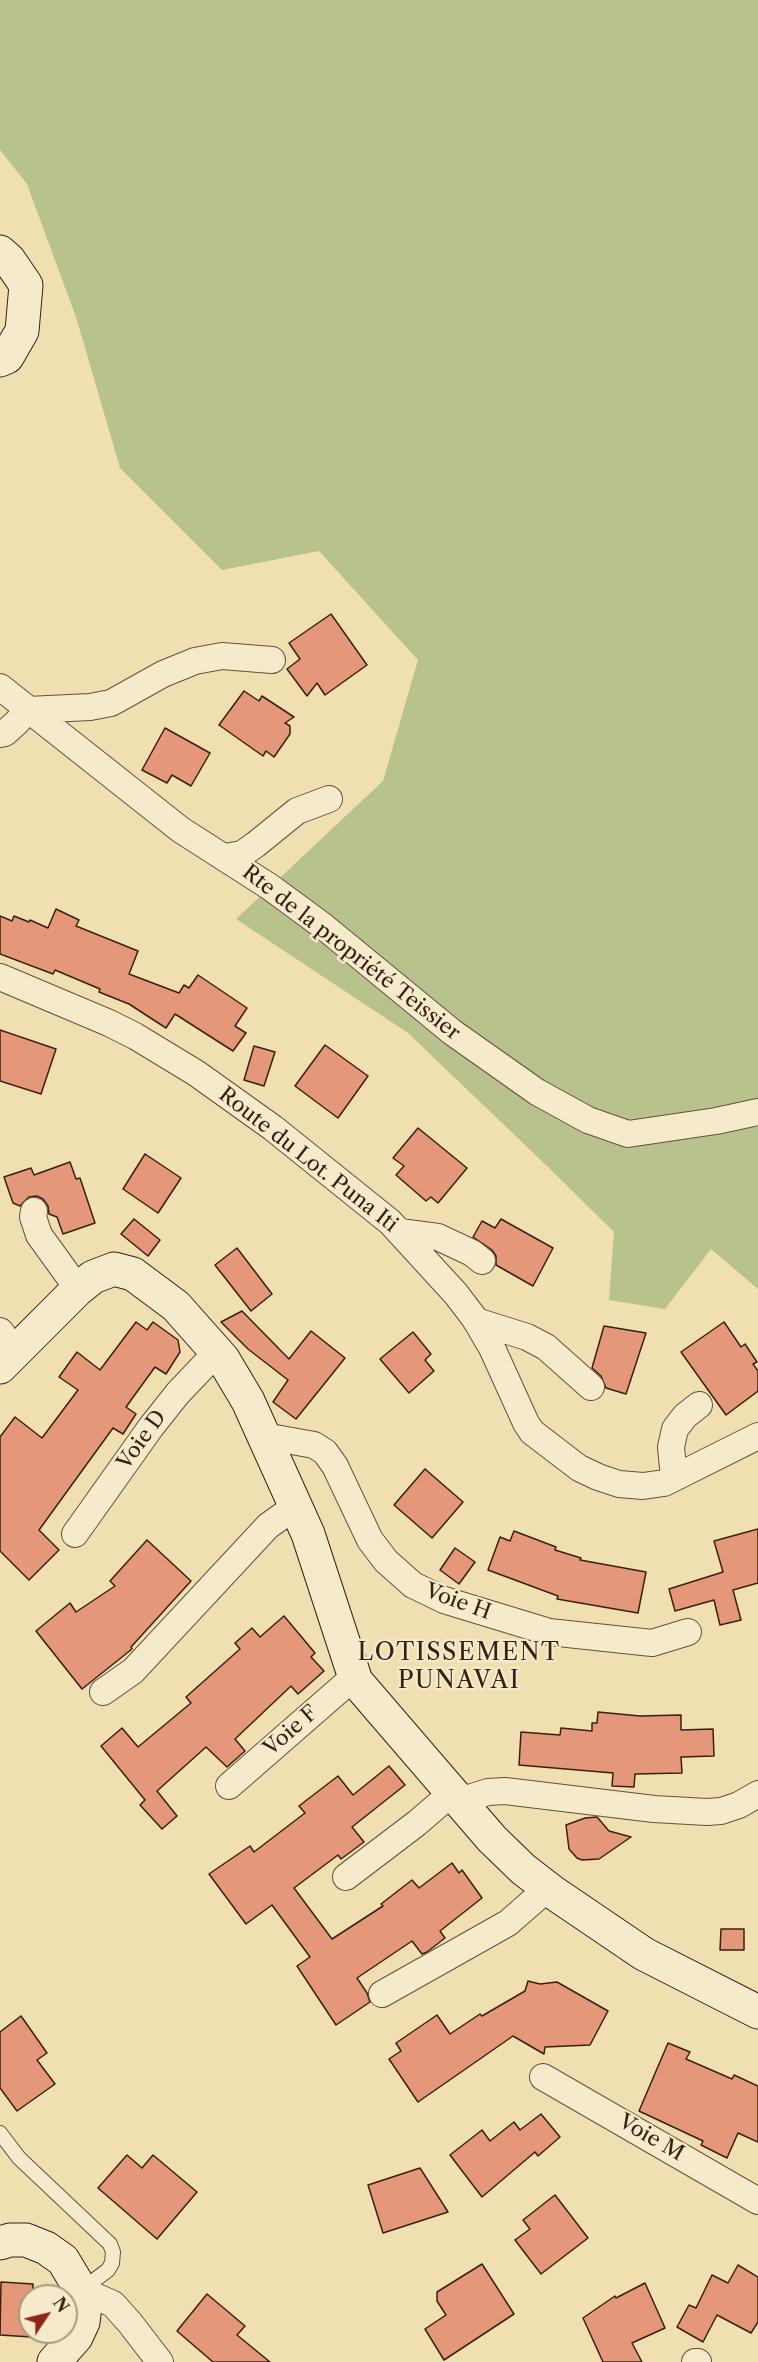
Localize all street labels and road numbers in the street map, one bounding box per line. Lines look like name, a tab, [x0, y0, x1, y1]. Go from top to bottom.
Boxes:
street label: Rte de la propriété Teissier	[237, 860, 465, 1046]
street label: Route du Lot. Puna Iti	[213, 1082, 403, 1238]
street label: Voie D	[112, 1406, 172, 1474]
street label: Voie H	[422, 1579, 494, 1625]
street label: Voie F	[259, 1701, 323, 1761]
street label: Voie M	[614, 2109, 688, 2167]

